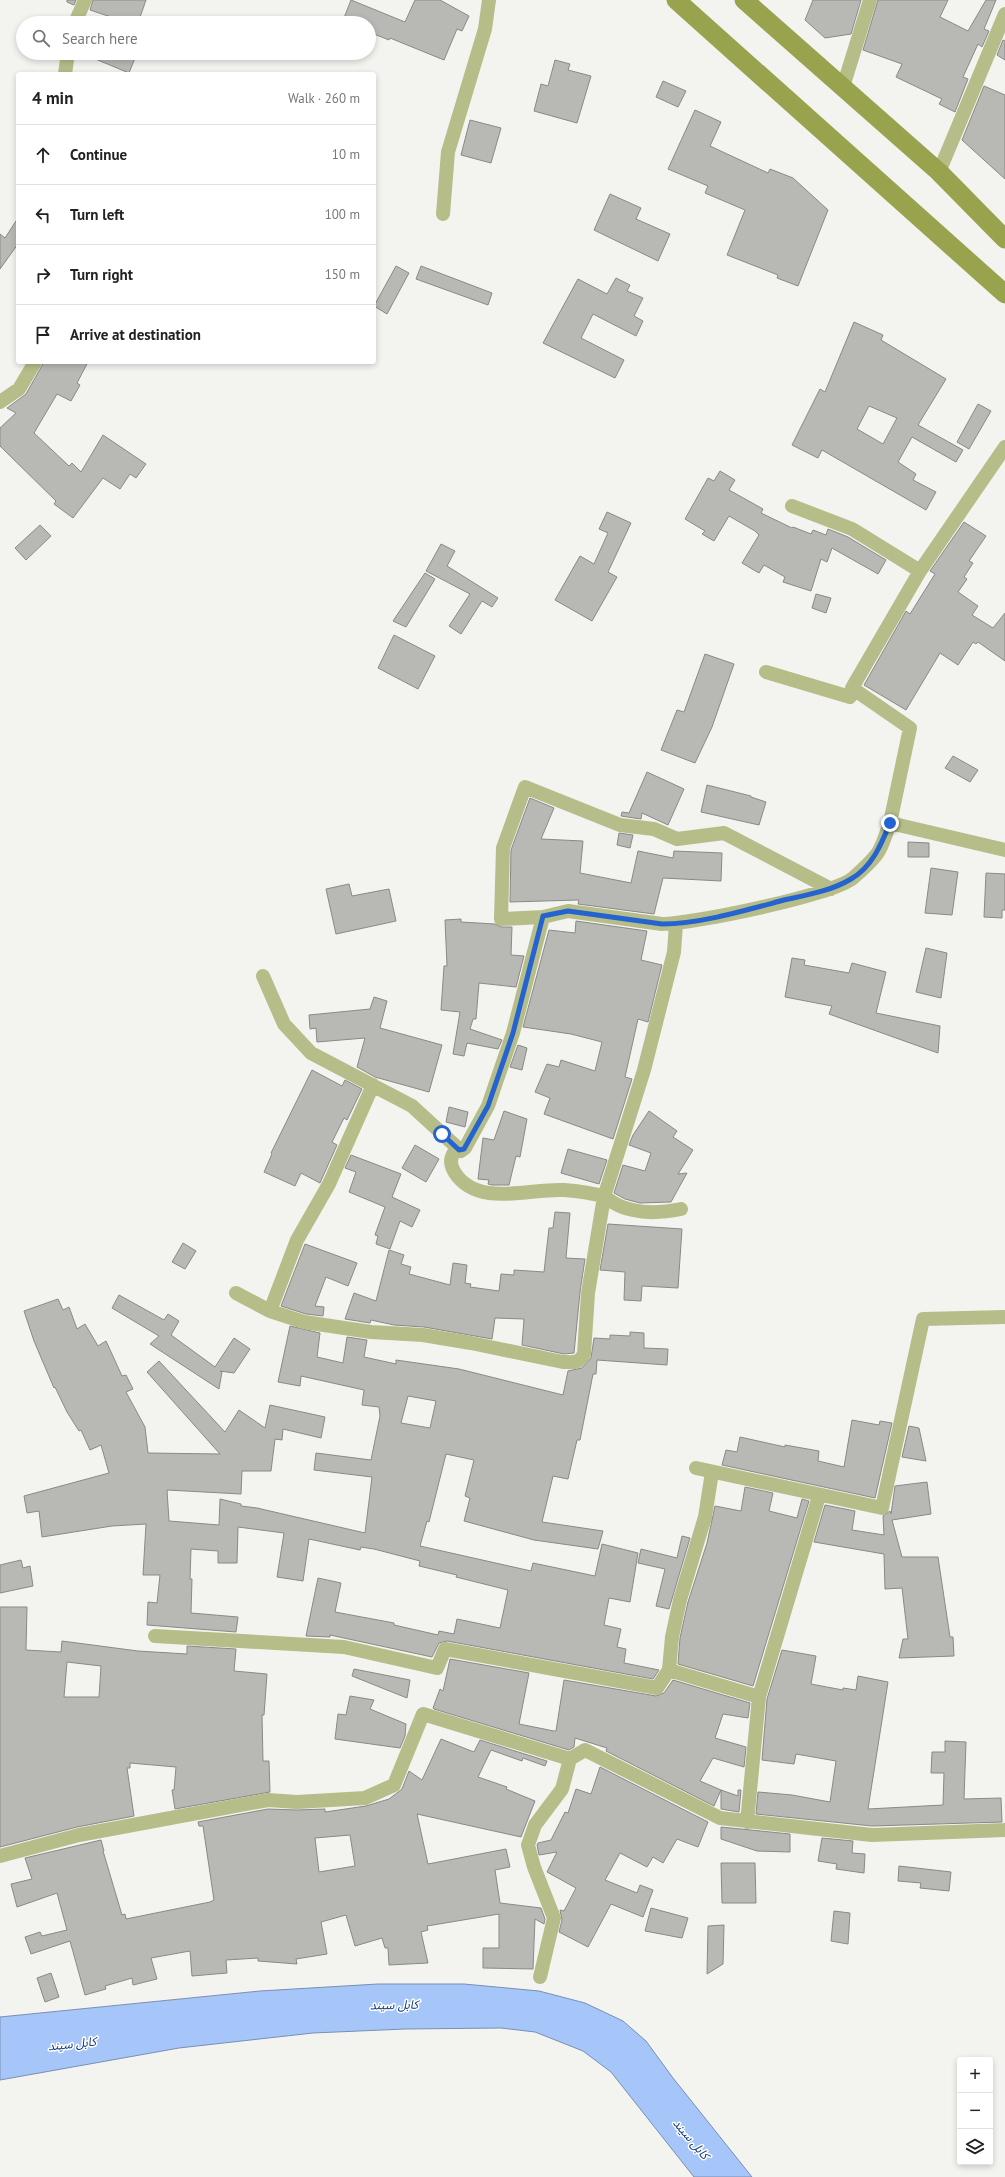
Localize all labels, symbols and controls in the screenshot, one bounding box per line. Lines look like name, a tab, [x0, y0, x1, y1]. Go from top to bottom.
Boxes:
search box	[16, 16, 376, 60]
icon: search	[30, 27, 52, 49]
text: Search here	[62, 29, 138, 48]
text: 4 min	[32, 87, 73, 109]
text: Walk · 260 m	[288, 90, 360, 107]
icon: ahead	[32, 144, 54, 166]
text: Continue	[70, 145, 127, 164]
text: 10 m	[332, 146, 360, 163]
icon: left	[32, 204, 54, 226]
text: Turn left	[70, 205, 124, 224]
text: 100 m	[325, 206, 360, 223]
icon: right	[32, 264, 54, 286]
text: Turn right	[70, 265, 133, 284]
text: 150 m	[325, 266, 360, 283]
icon: arrive	[32, 324, 54, 346]
text: Arrive at destination	[70, 325, 201, 344]
route end	[881, 814, 899, 832]
route start	[433, 1125, 451, 1143]
water label: کابل سيند	[370, 1997, 420, 2012]
water label: کابل سيند	[47, 2033, 99, 2054]
map controls	[957, 2057, 993, 2165]
button: +	[957, 2057, 993, 2093]
button: −	[957, 2093, 993, 2129]
water label: کابل سيند	[670, 2115, 714, 2164]
button: layers	[957, 2129, 993, 2165]

